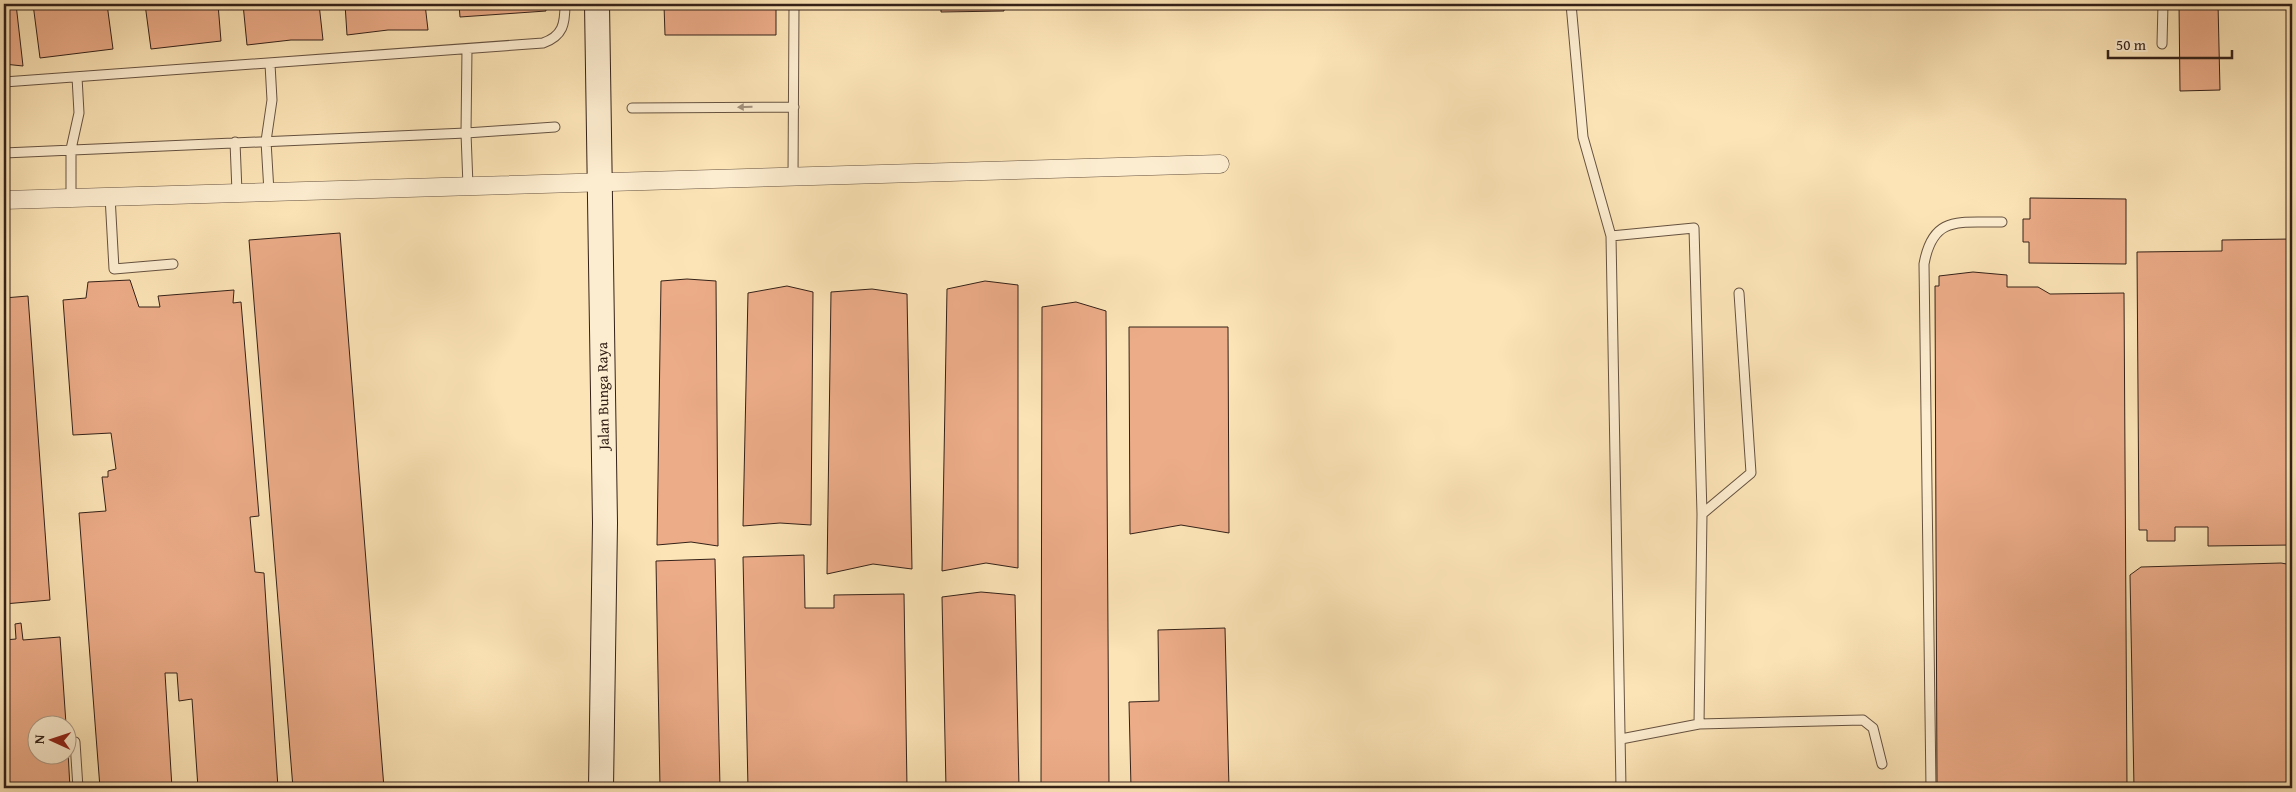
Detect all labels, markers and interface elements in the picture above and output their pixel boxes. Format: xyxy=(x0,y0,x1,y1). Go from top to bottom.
scale bar xyxy=(2108,28,2232,60)
text: 50 m xyxy=(2116,34,2147,55)
one-way arrow xyxy=(737,103,753,111)
street label: Jalan Bunga Raya xyxy=(591,342,614,452)
north arrow xyxy=(28,714,78,764)
text: N xyxy=(29,733,49,745)

